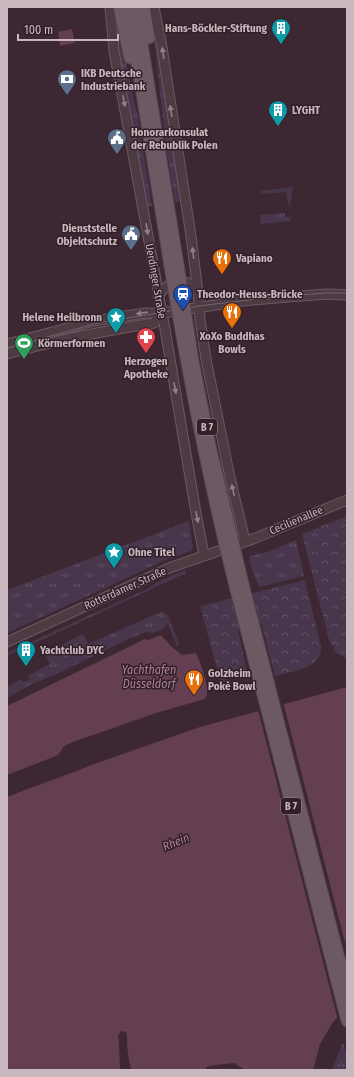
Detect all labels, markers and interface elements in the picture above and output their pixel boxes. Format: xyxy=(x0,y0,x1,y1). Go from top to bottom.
scale bar xyxy=(18,16,118,42)
building icon: Hans-Böckler-Stiftung xyxy=(270,17,292,45)
place label: Hans-Böckler-Stiftung xyxy=(165,22,268,35)
text: 100 m xyxy=(24,23,53,37)
one-way arrow xyxy=(160,47,166,59)
place label: IKB Deutsche Industriebank xyxy=(81,67,146,93)
bank icon: IKB Deutsche Industriebank xyxy=(56,68,78,96)
one-way arrow xyxy=(121,95,127,107)
building icon: LYGHT xyxy=(267,99,289,127)
place label: LYGHT xyxy=(292,104,321,117)
one-way arrow xyxy=(168,105,174,117)
place label: Honorarkonsulat der Rebublik Polen xyxy=(131,126,218,152)
public building icon: Honorarkonsulat der Rebublik Polen xyxy=(106,127,128,155)
place label: Dienststelle Objektschutz xyxy=(57,222,117,248)
public building icon: Dienststelle Objektschutz xyxy=(120,223,142,251)
one-way arrow xyxy=(144,223,150,235)
street label: Uerdinger Straße xyxy=(143,243,169,320)
one-way arrow xyxy=(190,247,196,259)
restaurant icon: Vapiano xyxy=(211,247,233,275)
place label: Vapiano xyxy=(235,252,273,265)
station icon: Theodor-Heuss-Brücke xyxy=(172,283,194,311)
place label: Theodor-Heuss-Brücke xyxy=(197,288,303,301)
restaurant icon: XoXo Buddhas Bowls xyxy=(221,301,243,329)
place icon: Helene Heilbronn xyxy=(105,306,127,334)
one-way arrow xyxy=(136,310,148,316)
place label: Helene Heilbronn xyxy=(23,311,102,324)
pharmacy icon: Herzogen Apotheke xyxy=(135,326,157,354)
place label: XoXo Buddhas Bowls xyxy=(198,330,265,356)
sports icon: Körmerformen xyxy=(13,332,35,360)
place label: Körmerformen xyxy=(38,337,105,350)
place label: Herzogen Apotheke xyxy=(123,355,168,381)
one-way arrow xyxy=(172,382,178,395)
road number: B 7 xyxy=(197,419,217,435)
one-way arrow xyxy=(230,484,236,496)
street label: Cecilienallee xyxy=(267,503,325,538)
one-way arrow xyxy=(194,511,200,523)
place icon: Ohne Titel xyxy=(103,541,125,569)
place label: Ohne Titel xyxy=(128,546,176,559)
street label: Rotterdamer Straße xyxy=(82,565,168,612)
building icon: Yachtclub DYC xyxy=(15,639,37,667)
place label: Yachtclub DYC xyxy=(39,644,104,657)
water label: Yachthafen Düsseldorf xyxy=(122,663,178,691)
place label: Golzheim Pokè Bowl xyxy=(208,667,256,693)
restaurant icon: Golzheim Pokè Bowl xyxy=(183,668,205,696)
road number: B 7 xyxy=(281,798,301,814)
water label: Rhein xyxy=(161,830,191,854)

